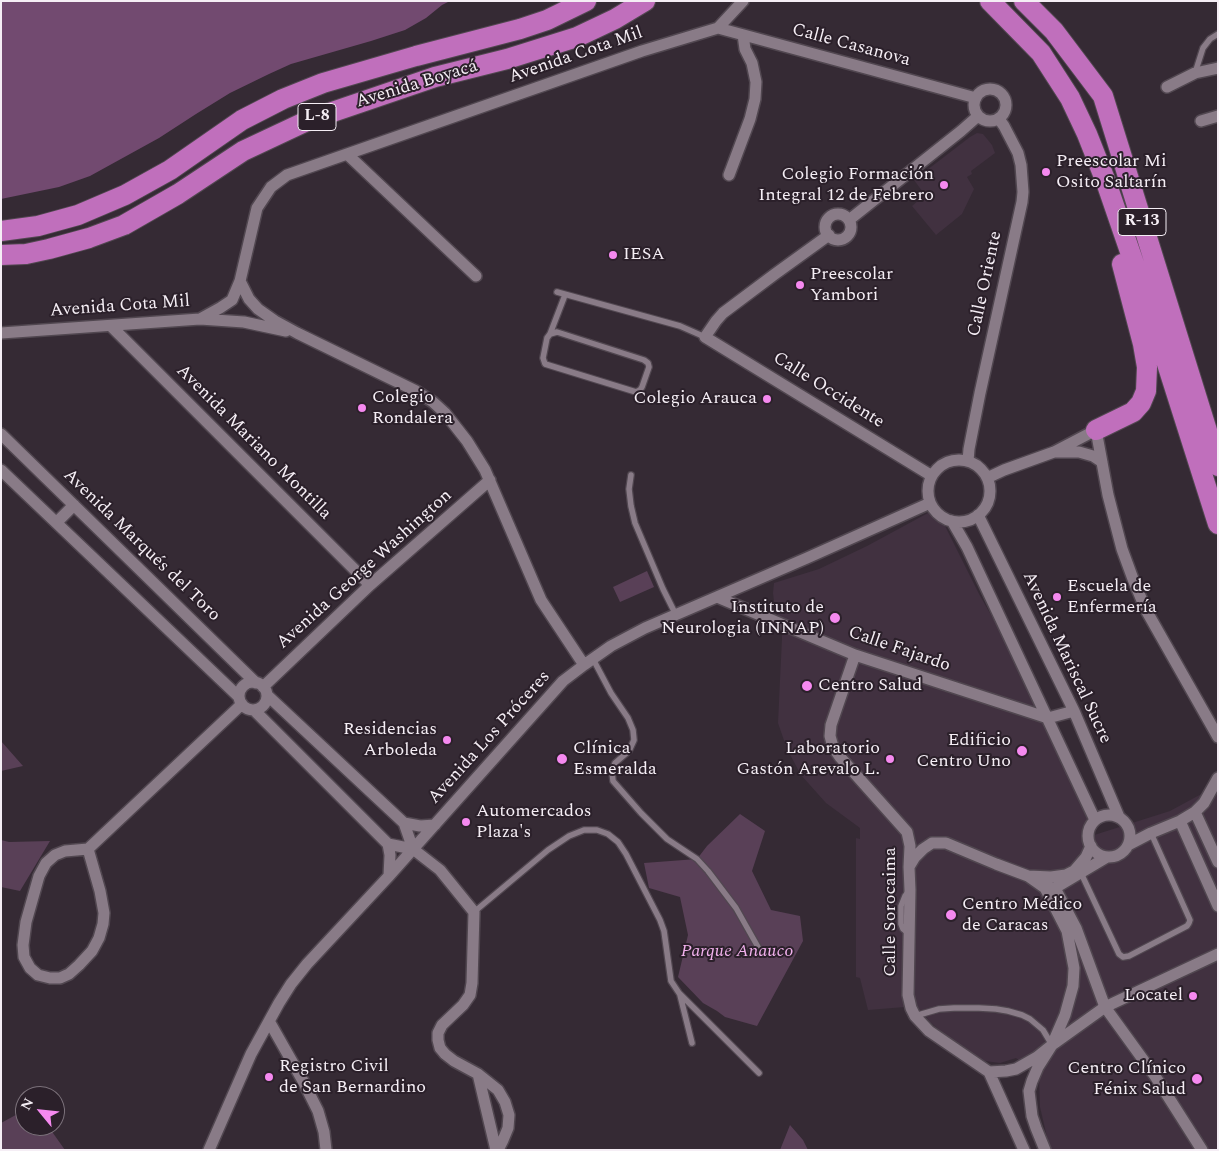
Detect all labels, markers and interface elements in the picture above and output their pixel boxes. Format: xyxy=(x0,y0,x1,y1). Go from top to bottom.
street label: Calle Casanova xyxy=(789,20,913,72)
street label: Avenida Cota Mil xyxy=(506,23,646,89)
street label: Avenida Boyacá xyxy=(354,56,480,114)
road number: L-8 xyxy=(298,104,336,130)
place label: Preescolar Mi Osito Saltarín xyxy=(1056,151,1167,193)
place label: Colegio Formación Integral 12 de Febrero xyxy=(758,164,934,206)
marker: Preescolar Mi Osito Saltarín xyxy=(1040,166,1052,178)
marker: Colegio Formación Integral 12 de Febrero xyxy=(938,179,950,191)
road number: R-13 xyxy=(1118,208,1166,236)
street label: Calle Oriente xyxy=(964,229,1008,339)
place label: IESA xyxy=(623,244,665,266)
marker: IESA xyxy=(607,249,619,261)
place label: Preescolar Yambori xyxy=(810,264,893,306)
marker: Preescolar Yambori xyxy=(794,279,806,291)
street label: Avenida Cota Mil xyxy=(49,291,191,323)
street label: Calle Occidente xyxy=(768,348,888,434)
street label: Avenida Mariano Montilla xyxy=(171,361,335,525)
place label: Colegio Rondalera xyxy=(372,387,453,429)
place label: Colegio Arauca xyxy=(633,388,757,410)
marker: Colegio Arauca xyxy=(761,393,773,405)
marker: Colegio Rondalera xyxy=(356,402,368,414)
street label: Avenida Marqués del Toro xyxy=(58,465,224,627)
street label: Avenida George Washington xyxy=(273,486,457,654)
street label: Avenida Mariscal Sucre xyxy=(1017,569,1115,747)
place label: Escuela de Enfermería xyxy=(1067,576,1157,618)
marker: Escuela de Enfermería xyxy=(1051,591,1063,603)
place label: Instituto de Neurologia (INNAP) xyxy=(661,597,824,640)
marker: Instituto de Neurologia (INNAP) xyxy=(828,611,842,625)
street label: Calle Fajardo xyxy=(845,622,953,678)
street label: Avenida Los Próceres xyxy=(424,667,556,809)
place label: Centro Salud xyxy=(818,675,922,697)
marker: Centro Salud xyxy=(800,679,814,693)
place label: Residencias Arboleda xyxy=(343,719,437,762)
place label: Edificio Centro Uno xyxy=(916,730,1011,772)
marker: Residencias Arboleda xyxy=(441,734,453,746)
place label: Clínica Esmeralda xyxy=(573,738,657,781)
place label: Laboratorio Gastón Arevalo L. xyxy=(737,738,880,781)
marker: Edificio Centro Uno xyxy=(1015,744,1029,758)
marker: Clínica Esmeralda xyxy=(555,752,569,766)
marker: Laboratorio Gastón Arevalo L. xyxy=(884,753,896,765)
place label: Automercados Plaza's xyxy=(476,801,592,844)
marker: Automercados Plaza's xyxy=(460,816,472,828)
street label: Calle Sorocaima xyxy=(880,847,902,977)
place label: Centro Médico de Caracas xyxy=(962,894,1082,936)
marker: Centro Médico de Caracas xyxy=(944,908,958,922)
park label: Parque Anauco xyxy=(681,941,793,963)
place label: Locatel xyxy=(1124,985,1183,1007)
marker: Locatel xyxy=(1187,990,1199,1002)
place label: Registro Civil de San Bernardino xyxy=(279,1056,426,1098)
place label: Centro Clínico Fénix Salud xyxy=(1067,1058,1186,1100)
marker: Registro Civil de San Bernardino xyxy=(263,1071,275,1083)
marker: Centro Clínico Fénix Salud xyxy=(1190,1072,1204,1086)
north arrow xyxy=(15,1086,65,1136)
text: N xyxy=(15,1094,39,1114)

